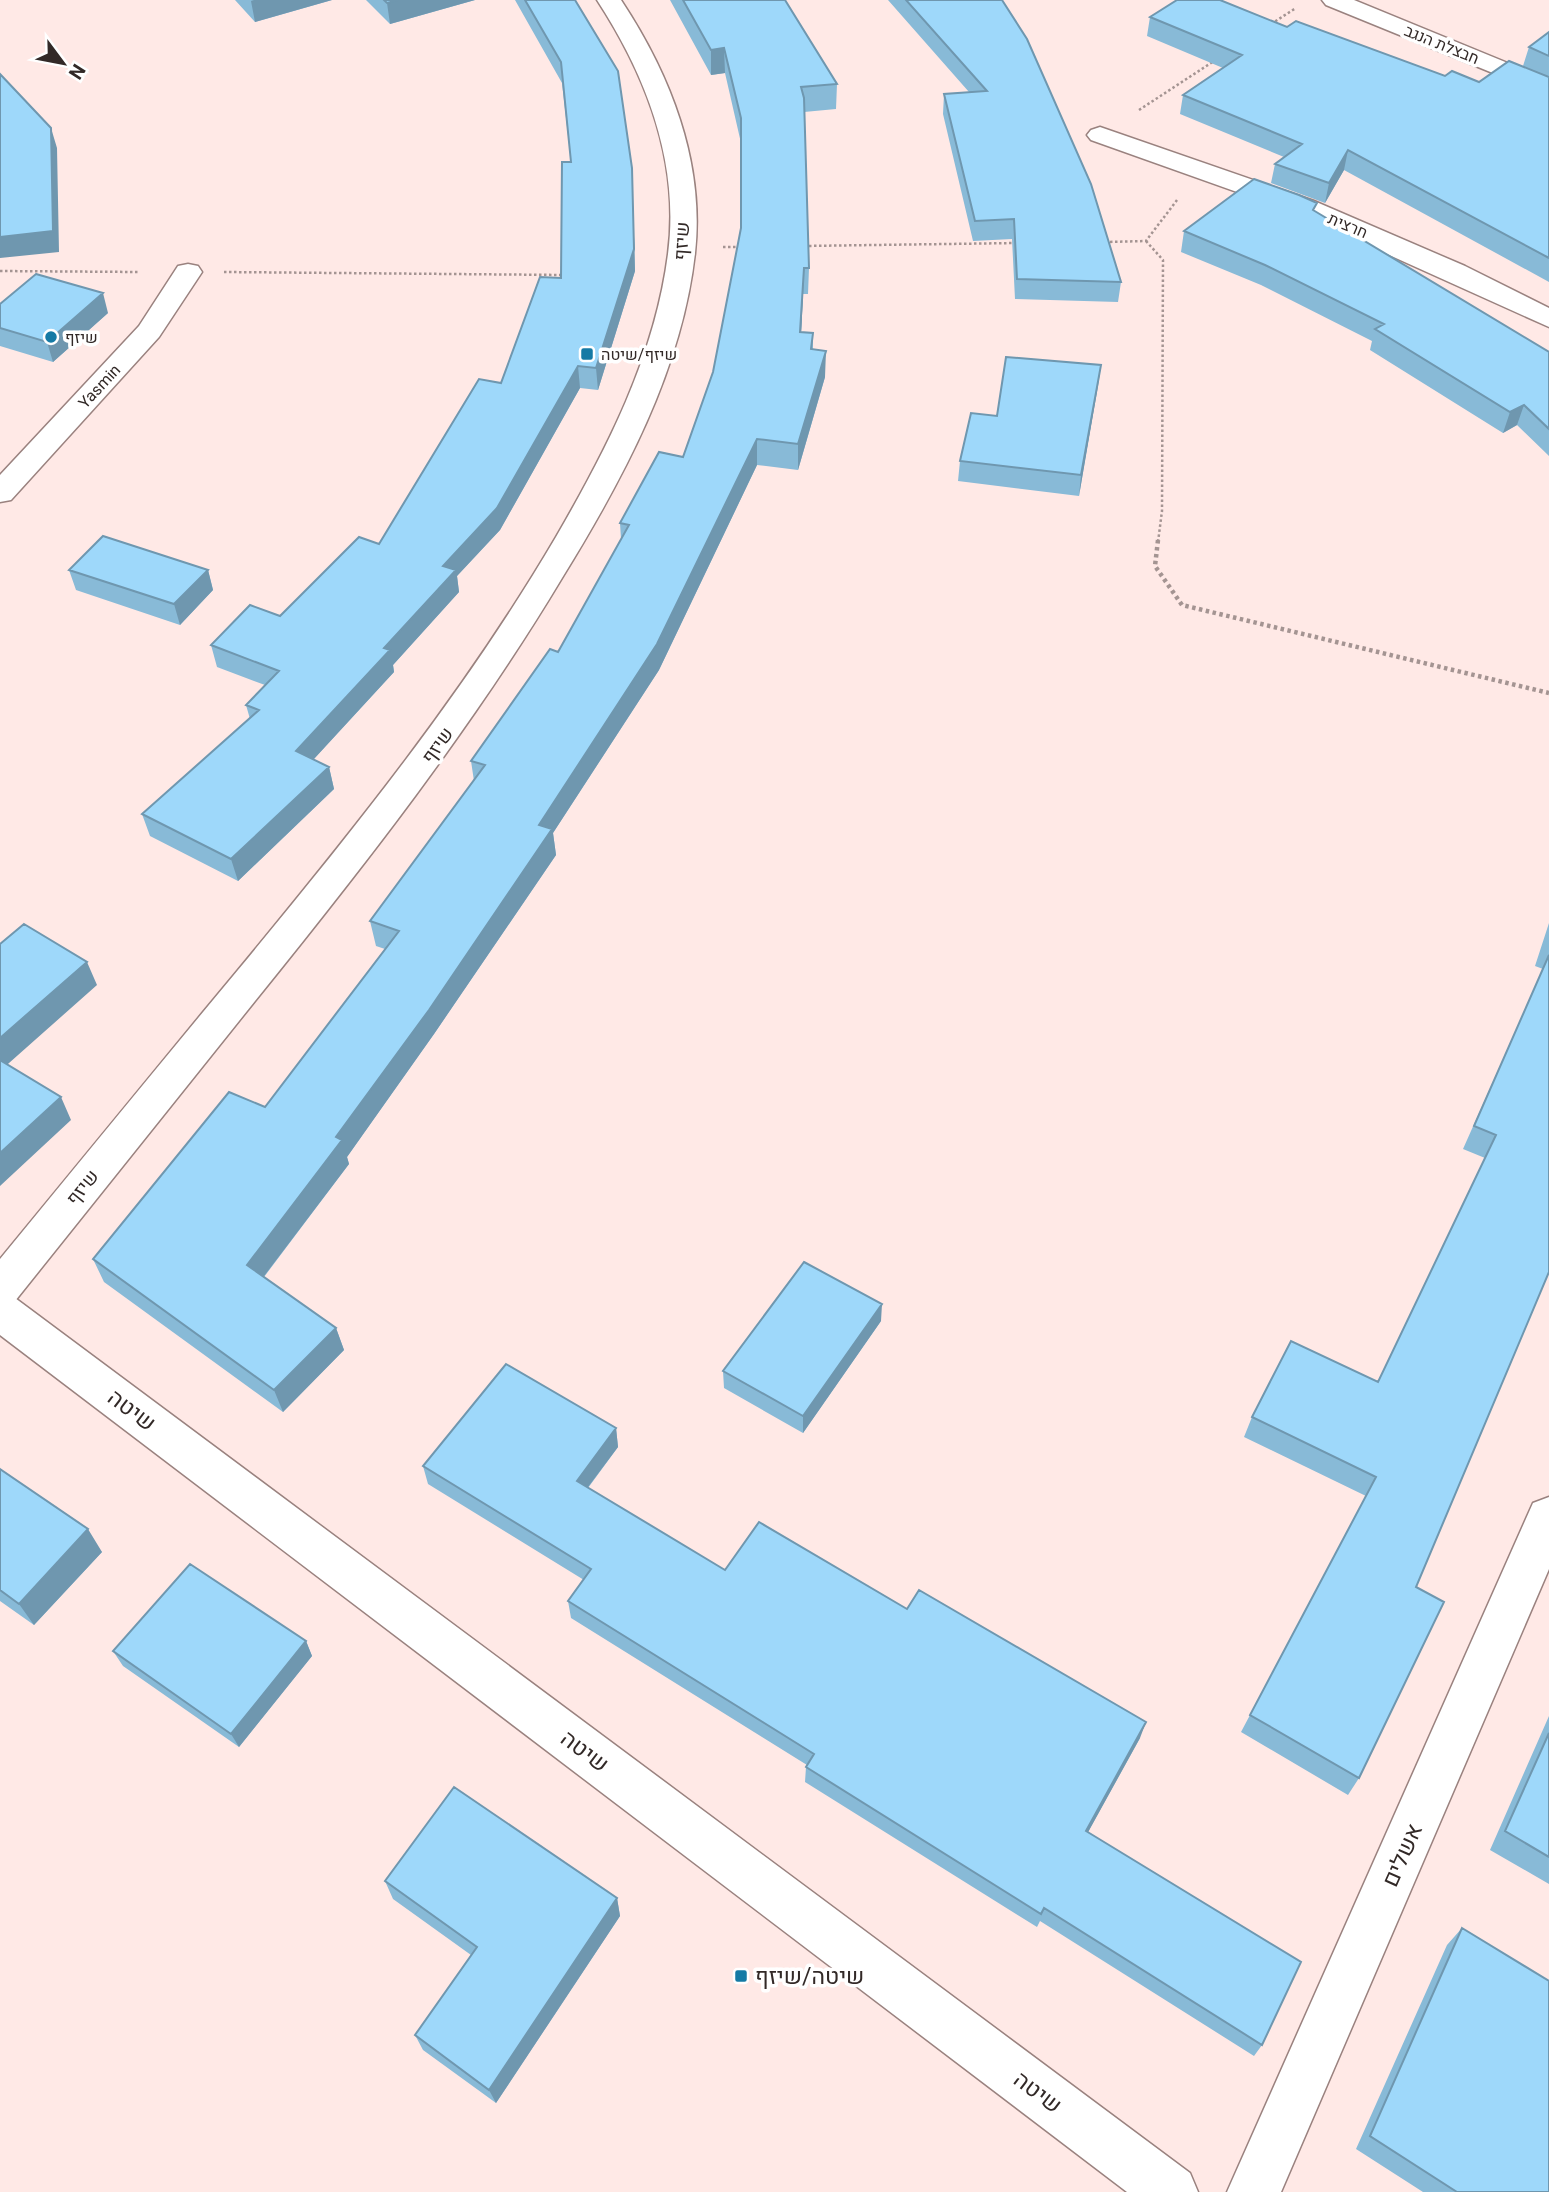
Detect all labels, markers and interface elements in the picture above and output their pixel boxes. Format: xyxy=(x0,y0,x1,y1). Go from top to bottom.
street label: חבצלת הנגב xyxy=(1402,21,1482,68)
north arrow xyxy=(28,28,98,98)
text: N xyxy=(64,60,90,84)
street label: חרצית xyxy=(1325,209,1370,242)
street label: שיזף xyxy=(669,221,694,261)
place label: שיזף xyxy=(65,328,98,347)
marker: שיזף xyxy=(43,329,59,345)
place label: שיזף/שיטה xyxy=(601,345,677,364)
marker: שיזף/שיטה xyxy=(579,346,595,362)
street label: Yasmin xyxy=(74,361,124,412)
street label: שיזף xyxy=(417,723,458,768)
street label: שיזף xyxy=(61,1165,104,1210)
street label: שיטה xyxy=(102,1384,161,1437)
street label: שיטה xyxy=(555,1725,614,1778)
street label: אשלים xyxy=(1377,1819,1428,1891)
place label: שיטה/שיזף xyxy=(755,1963,864,1990)
marker: שיטה/שיזף xyxy=(733,1968,749,1984)
street label: שיטה xyxy=(1008,2066,1067,2119)

